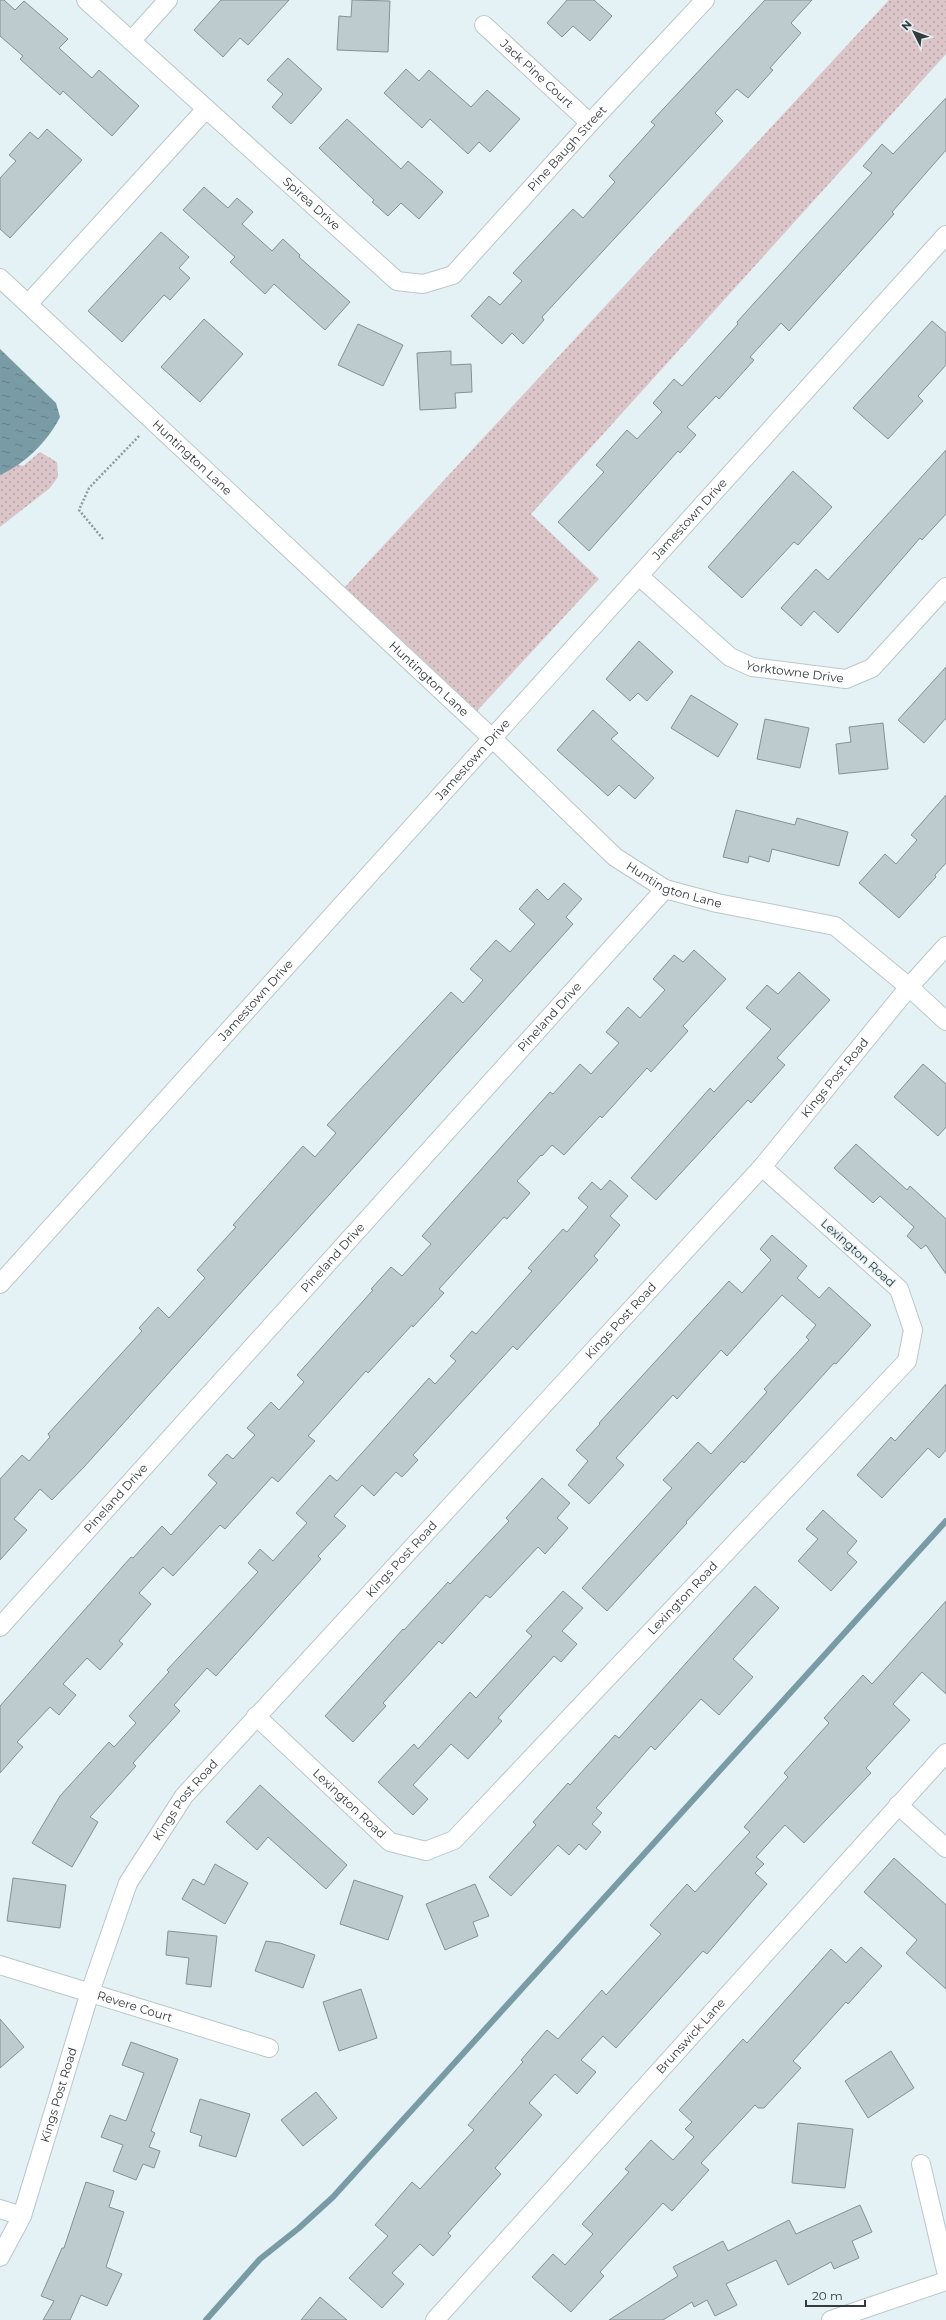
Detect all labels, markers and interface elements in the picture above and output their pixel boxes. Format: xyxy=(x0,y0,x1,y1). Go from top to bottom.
north arrow xyxy=(894,12,934,52)
text: N xyxy=(898,17,915,33)
street label: Jack Pine Court xyxy=(497,35,577,111)
street label: Pine Baugh Street xyxy=(524,102,610,194)
street label: Spirea Drive xyxy=(280,174,344,233)
street label: Huntington Lane xyxy=(150,416,235,498)
street label: Jamestown Drive xyxy=(648,475,730,563)
street label: Huntington Lane xyxy=(386,638,472,719)
street label: Yorktowne Drive xyxy=(743,657,845,686)
street label: Jamestown Drive xyxy=(431,716,513,804)
street label: Huntington Lane xyxy=(624,858,723,911)
street label: Jamestown Drive xyxy=(214,956,296,1044)
street label: Pineland Drive xyxy=(514,979,584,1055)
street label: Kings Post Road xyxy=(798,1035,871,1120)
street label: Lexington Road xyxy=(818,1215,899,1290)
street label: Pineland Drive xyxy=(297,1220,368,1295)
street label: Kings Post Road xyxy=(582,1279,659,1362)
street label: Pineland Drive xyxy=(80,1460,151,1536)
street label: Kings Post Road xyxy=(362,1518,440,1600)
street label: Lexington Road xyxy=(644,1558,720,1637)
street label: Kings Post Road xyxy=(149,1756,221,1843)
street label: Lexington Road xyxy=(310,1765,389,1841)
street label: Revere Court xyxy=(95,1987,175,2025)
street label: Brunswick Lane xyxy=(653,1995,728,2077)
street label: Kings Post Road xyxy=(37,2046,80,2144)
scale bar xyxy=(806,2282,865,2308)
text: 20 m xyxy=(812,2288,843,2303)

